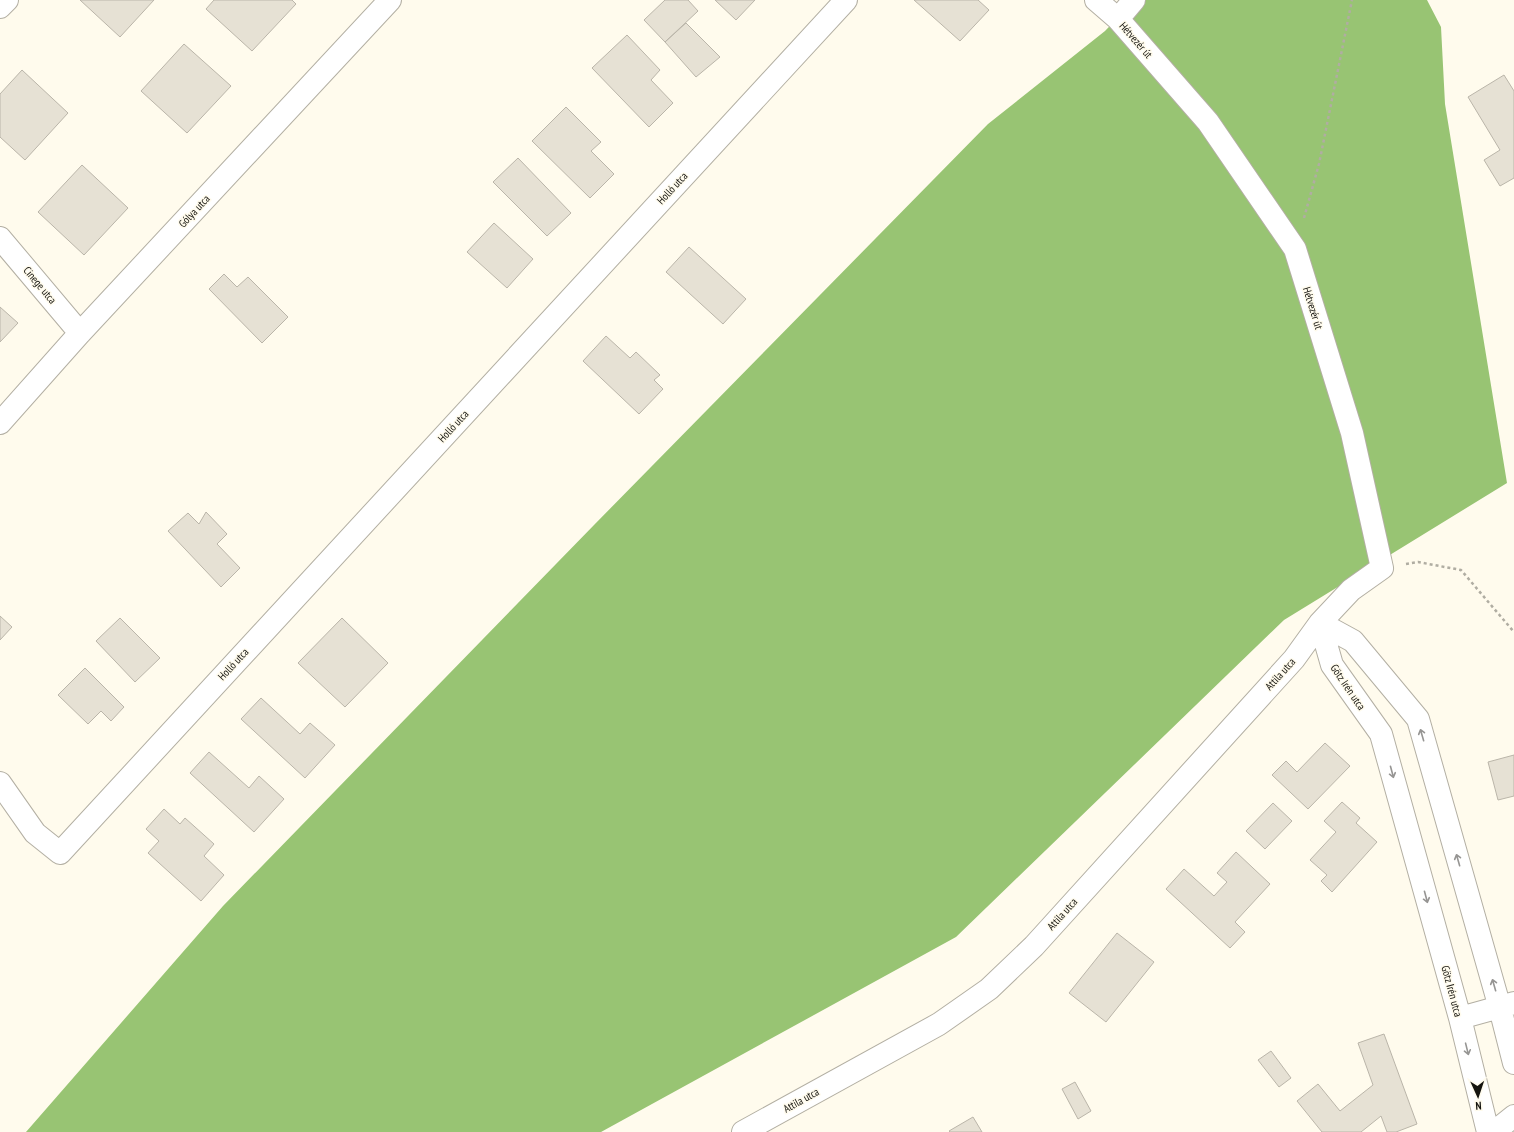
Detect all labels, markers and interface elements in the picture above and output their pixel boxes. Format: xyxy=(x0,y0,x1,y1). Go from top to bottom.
street label: Hétvezér út xyxy=(1116,19,1156,61)
street label: Holló utca xyxy=(654,169,690,207)
street label: Gólya utca xyxy=(175,192,213,230)
street label: Cinege utca xyxy=(20,264,60,306)
street label: Hétvezér út xyxy=(1300,285,1326,331)
street label: Holló utca xyxy=(435,407,471,445)
street label: Holló utca xyxy=(215,645,251,683)
street label: Attila utca xyxy=(1262,655,1298,693)
street label: Götz Irén utca xyxy=(1328,661,1368,713)
one-way arrow xyxy=(1418,728,1425,741)
one-way arrow xyxy=(1388,765,1396,778)
one-way arrow xyxy=(1454,853,1461,866)
one-way arrow xyxy=(1423,890,1430,903)
street label: Attila utca xyxy=(1044,895,1080,933)
street label: Götz Irén utca xyxy=(1438,964,1466,1018)
one-way arrow xyxy=(1490,978,1497,991)
one-way arrow xyxy=(1464,1043,1472,1056)
north arrow xyxy=(1458,1076,1498,1116)
street label: Attila utca xyxy=(781,1084,821,1116)
text: N xyxy=(1475,1099,1482,1113)

